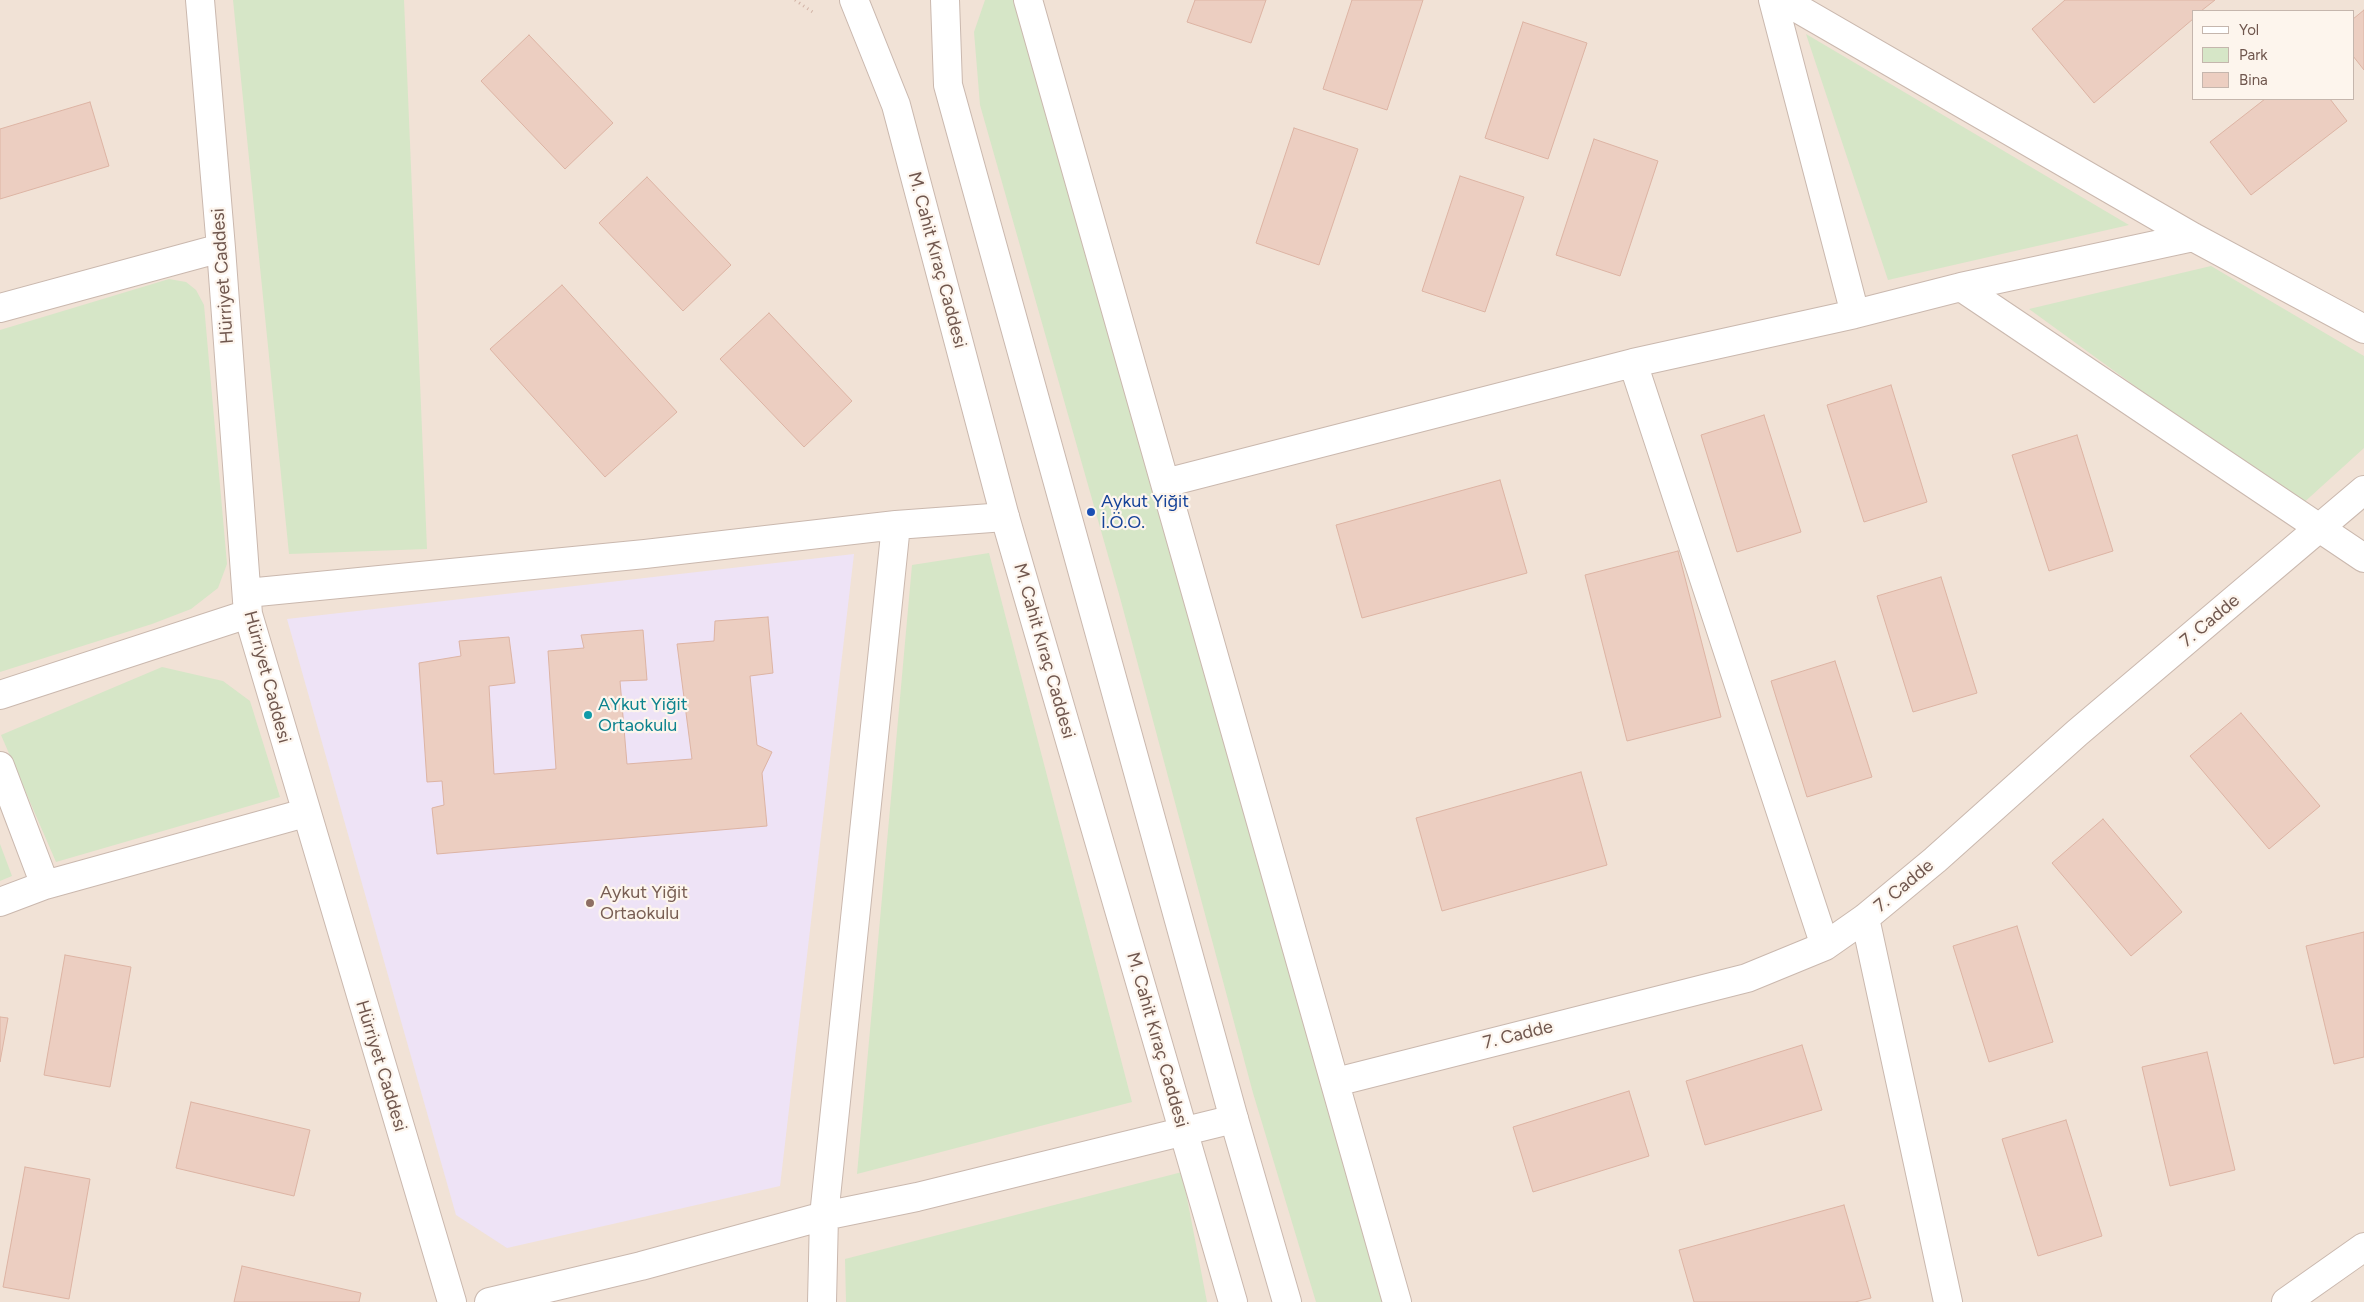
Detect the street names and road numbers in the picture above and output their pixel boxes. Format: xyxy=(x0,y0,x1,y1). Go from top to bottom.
street label: M. Cahit Kıraç Caddesi xyxy=(903,170,971,350)
street label: Hürriyet Caddesi xyxy=(207,207,239,345)
street label: M. Cahit Kıraç Caddesi xyxy=(1009,561,1079,741)
street label: 7. Cadde xyxy=(2176,590,2244,652)
street label: Hürriyet Caddesi xyxy=(239,609,295,745)
street label: 7. Cadde xyxy=(1870,855,1938,917)
street label: M. Cahit Kıraç Caddesi xyxy=(1122,950,1192,1130)
street label: Hürriyet Caddesi xyxy=(351,998,411,1134)
street label: 7. Cadde xyxy=(1481,1016,1555,1054)

